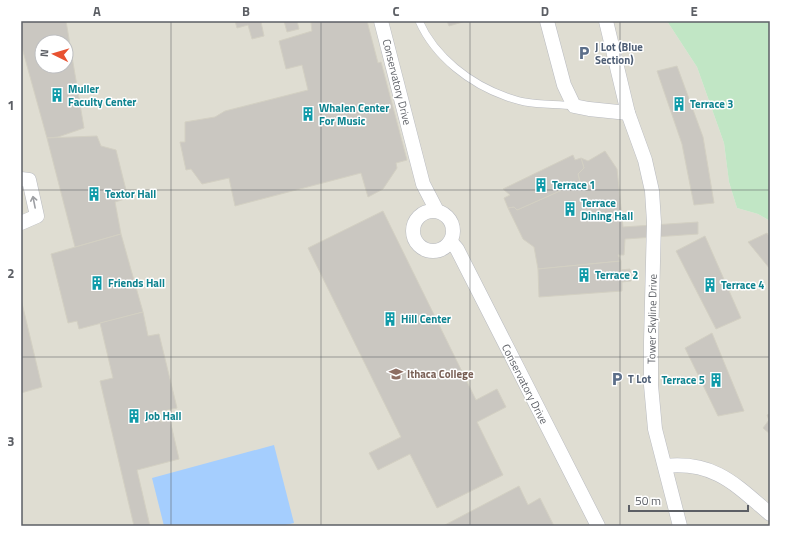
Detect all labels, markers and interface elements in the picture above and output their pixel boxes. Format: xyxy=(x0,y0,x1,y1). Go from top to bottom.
text: A xyxy=(93,1,101,21)
text: B xyxy=(242,1,250,21)
text: C xyxy=(392,1,400,21)
text: D xyxy=(541,1,549,21)
text: E xyxy=(690,1,698,21)
north arrow xyxy=(34,34,74,74)
street label: Conservatory Drive xyxy=(379,37,416,127)
place label: J Lot (Blue Section) xyxy=(595,39,643,68)
parking icon: J Lot (Blue Section) xyxy=(576,45,592,61)
text: N xyxy=(36,49,52,58)
place label: Muller Faculty Center xyxy=(68,81,136,110)
building icon: Muller Faculty Center xyxy=(49,87,65,103)
text: 1 xyxy=(7,95,15,115)
building icon: Terrace 3 xyxy=(671,96,687,112)
place label: Terrace 3 xyxy=(690,96,734,112)
place label: Whalen Center For Music xyxy=(319,100,389,129)
building icon: Whalen Center For Music xyxy=(300,106,316,122)
building icon: Terrace 1 xyxy=(533,177,549,193)
place label: Terrace 1 xyxy=(552,177,596,193)
building icon: Textor Hall xyxy=(86,186,102,202)
place label: Textor Hall xyxy=(105,186,156,202)
place label: Terrace Dining Hall xyxy=(581,195,633,224)
one-way arrow xyxy=(30,196,38,209)
building icon: Terrace Dining Hall xyxy=(562,201,578,217)
text: 2 xyxy=(7,263,15,283)
building icon: Terrace 2 xyxy=(576,267,592,283)
place label: Terrace 2 xyxy=(595,267,639,283)
street label: Tower Skyline Drive xyxy=(643,273,661,364)
building icon: Friends Hall xyxy=(89,275,105,291)
place label: Friends Hall xyxy=(108,275,165,291)
building icon: Terrace 4 xyxy=(702,277,718,293)
place label: Terrace 4 xyxy=(721,277,765,293)
building icon: Hill Center xyxy=(382,311,398,327)
place label: Hill Center xyxy=(401,311,451,327)
street label: Conservatory Drive xyxy=(498,341,552,427)
school or university icon: Ithaca College xyxy=(388,366,404,382)
place label: Ithaca College xyxy=(407,366,474,382)
parking icon: T Lot xyxy=(609,371,625,387)
place label: T Lot xyxy=(628,371,651,387)
place label: Terrace 5 xyxy=(662,372,705,388)
building icon: Terrace 5 xyxy=(708,372,724,388)
building icon: Job Hall xyxy=(126,408,142,424)
place label: Job Hall xyxy=(145,408,182,424)
text: 3 xyxy=(7,431,15,451)
scale bar xyxy=(629,487,748,513)
text: 50 m xyxy=(635,491,661,510)

